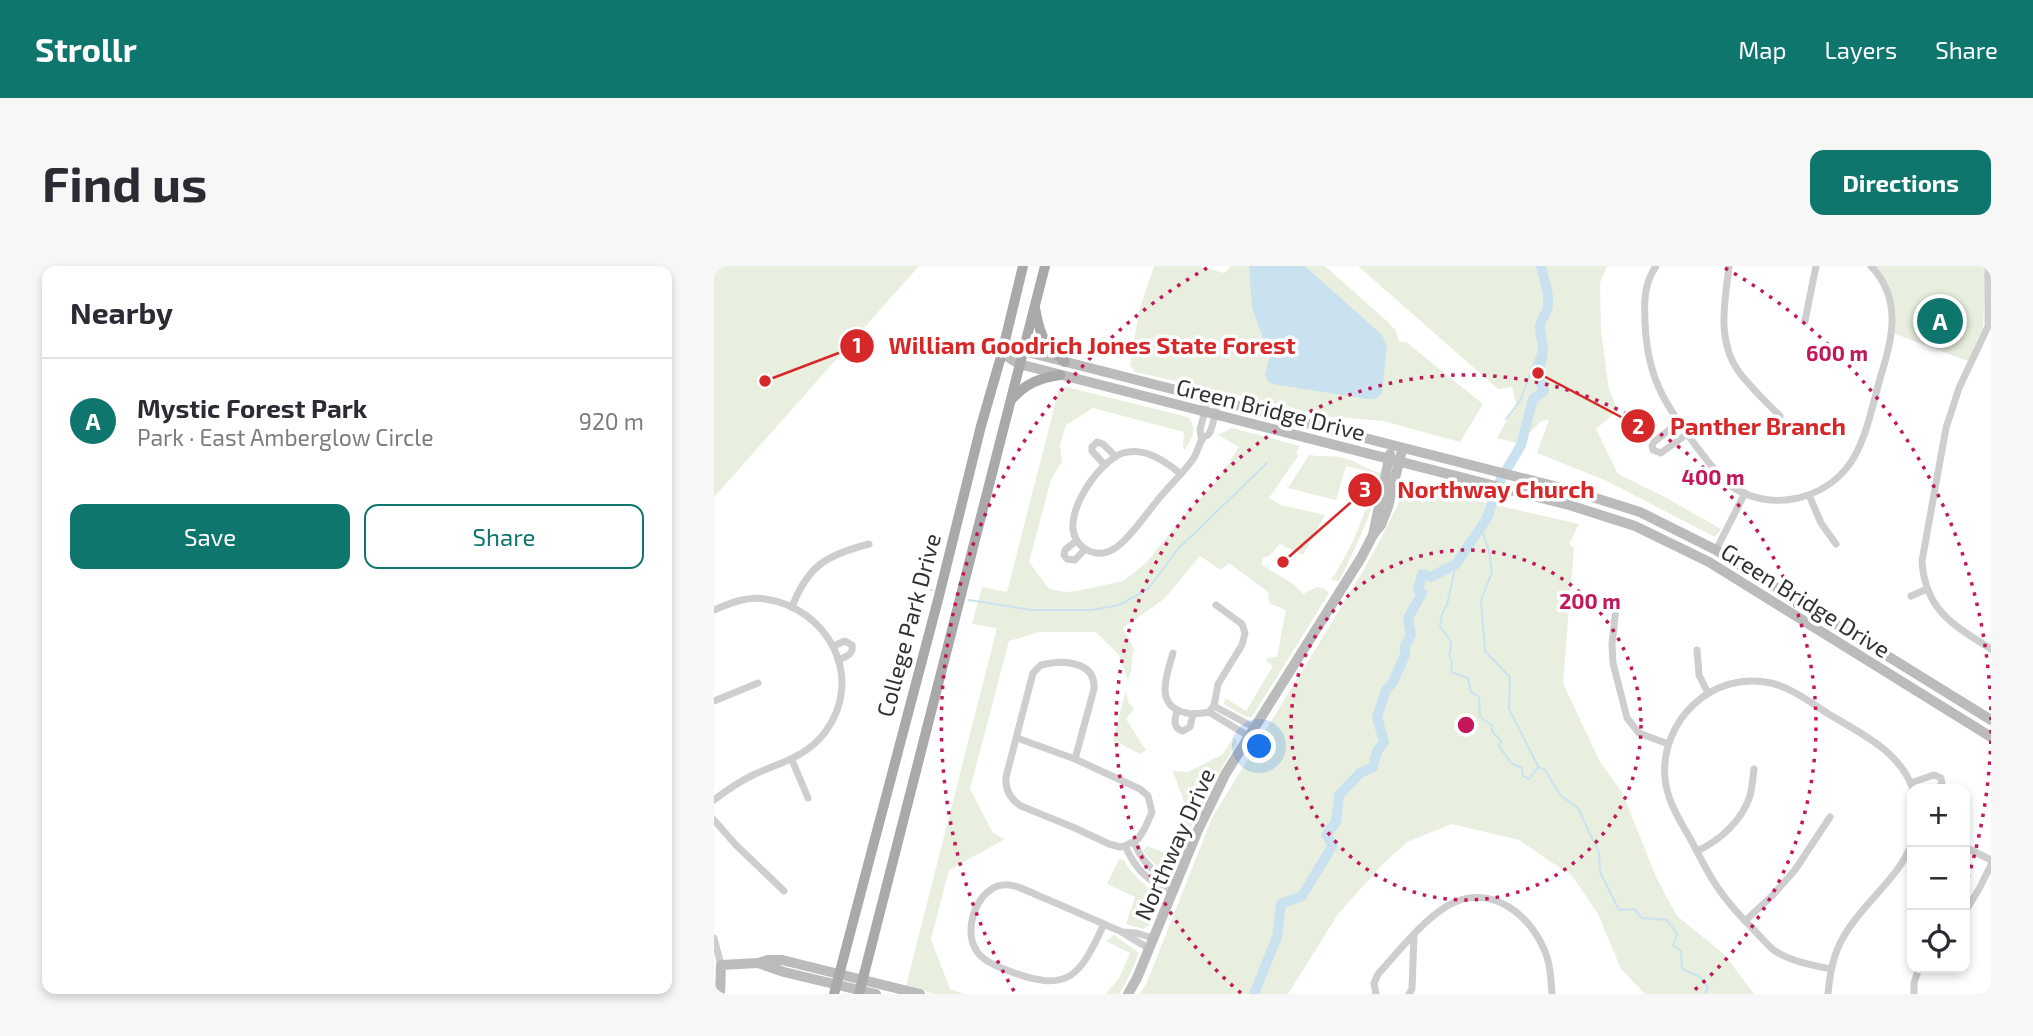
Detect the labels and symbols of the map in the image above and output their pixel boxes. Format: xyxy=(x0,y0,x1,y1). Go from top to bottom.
pin: A xyxy=(1917,295,1963,347)
callout: William Goodrich Jones State Forest xyxy=(840,323,1310,368)
text: William Goodrich Jones State Forest xyxy=(888,330,1296,359)
text: 1 xyxy=(852,332,862,357)
text: 600 m xyxy=(1806,340,1868,365)
street label: Green Bridge Drive xyxy=(1174,372,1368,446)
callout: Panther Branch xyxy=(1620,404,1860,449)
text: Panther Branch xyxy=(1670,411,1846,440)
text: 2 xyxy=(1632,413,1644,438)
text: 400 m xyxy=(1682,464,1744,489)
callout: Northway Church xyxy=(1348,467,1609,512)
text: Northway Church xyxy=(1397,474,1595,503)
text: 3 xyxy=(1359,476,1371,501)
street label: College Park Drive xyxy=(870,530,946,720)
street label: Green Bridge Drive xyxy=(1716,537,1896,663)
text: 200 m xyxy=(1559,588,1621,613)
centre of rings xyxy=(1454,713,1478,737)
your location xyxy=(1242,729,1276,763)
street label: Northway Drive xyxy=(1128,764,1220,924)

